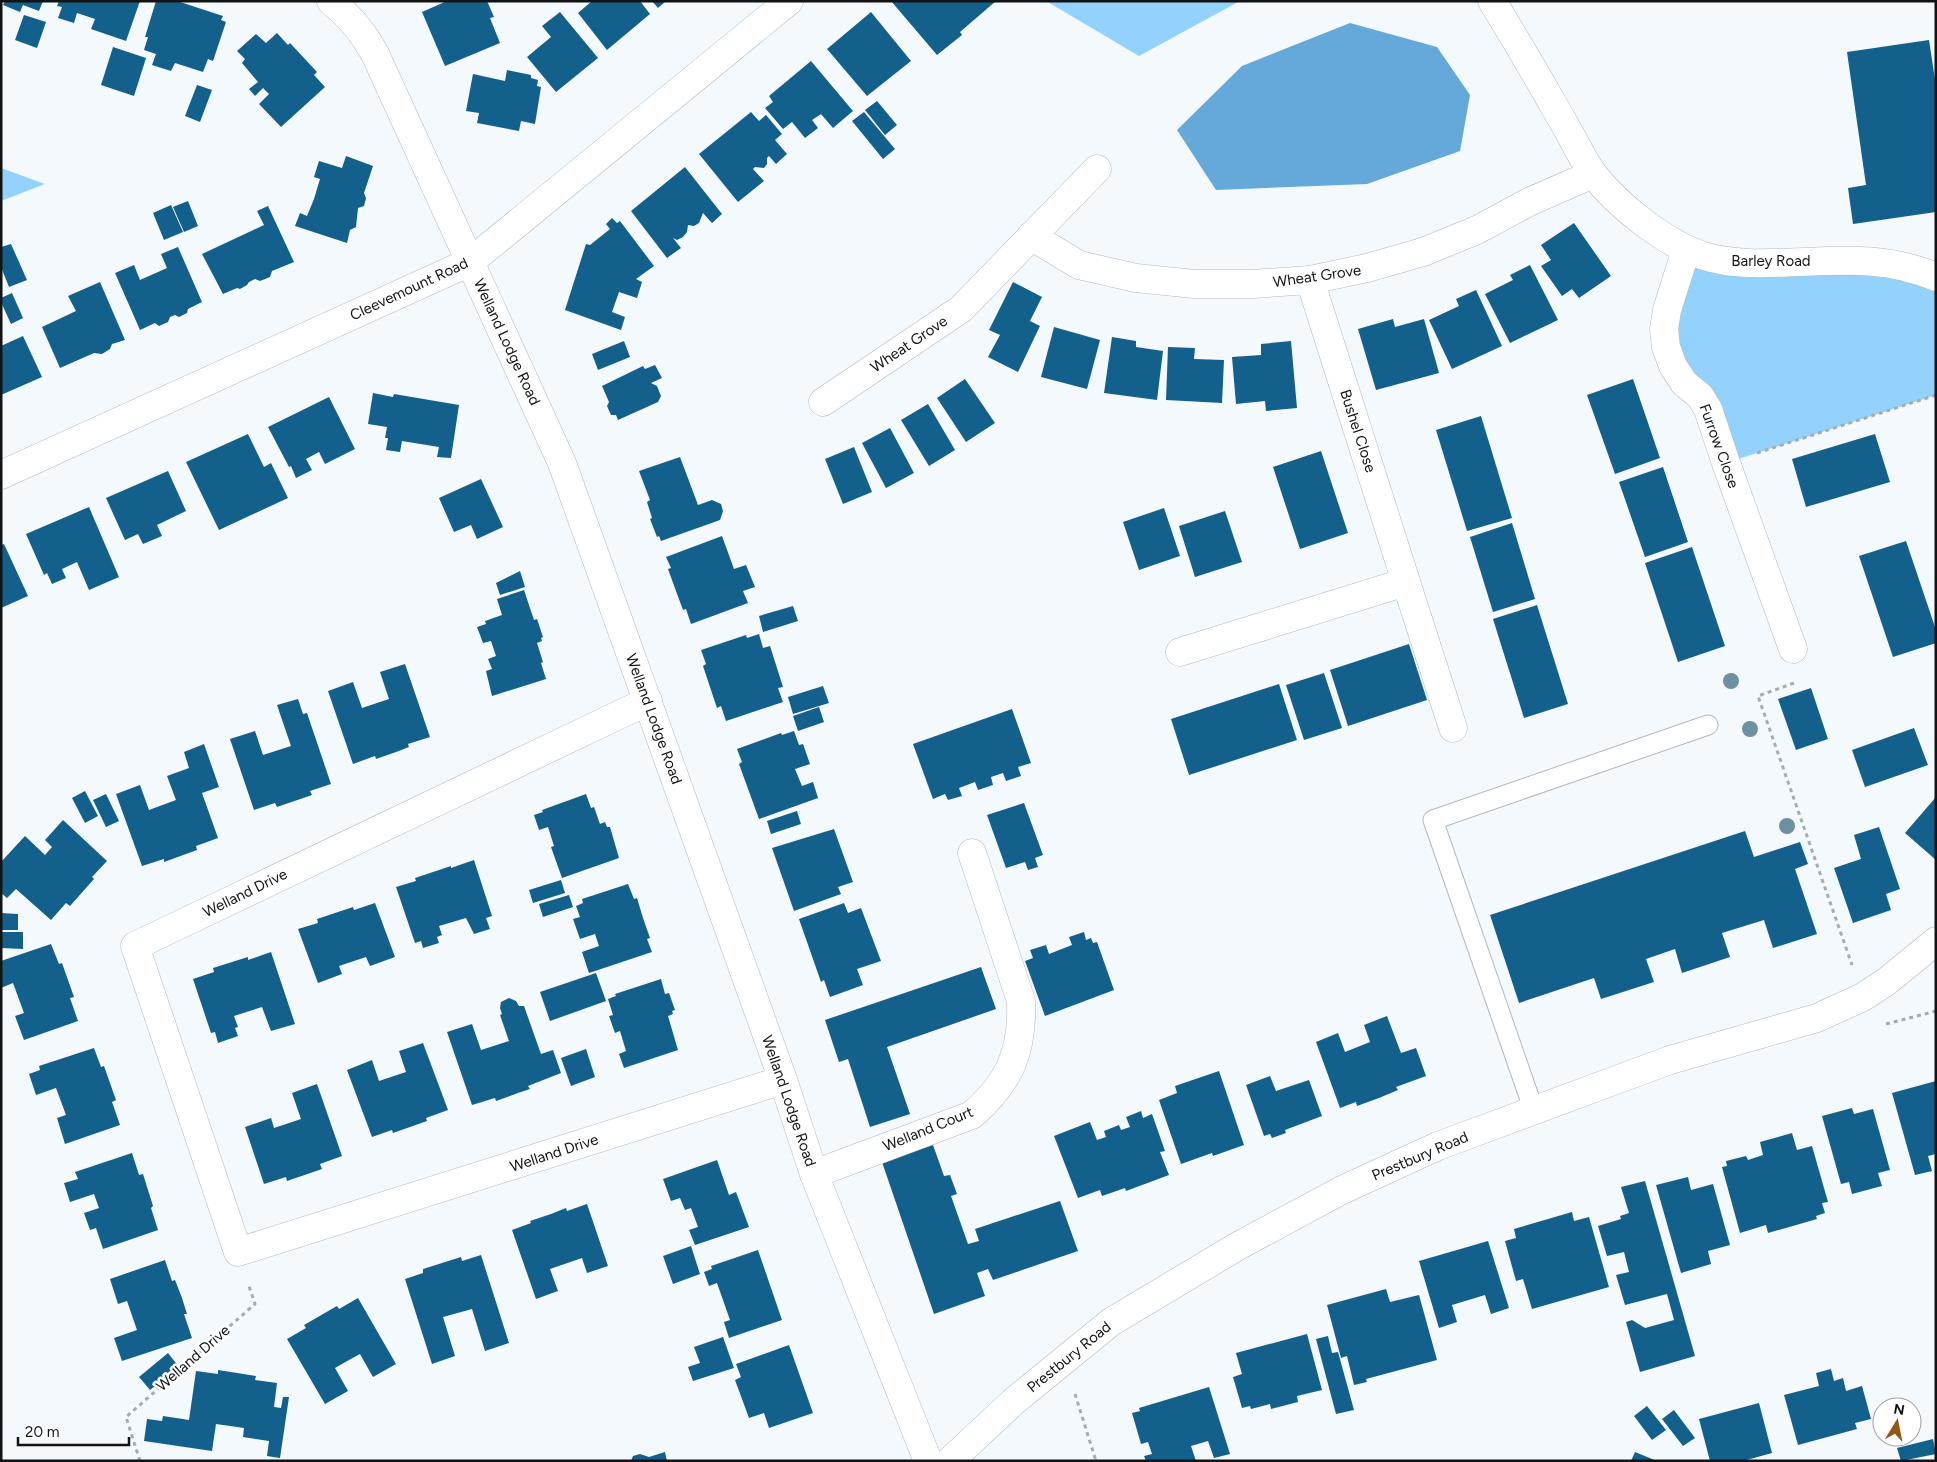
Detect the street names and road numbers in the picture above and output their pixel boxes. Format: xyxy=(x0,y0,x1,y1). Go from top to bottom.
street label: Barley Road xyxy=(1731,252,1811,270)
street label: Cleevemount Road xyxy=(347,254,471,324)
street label: Wheat Grove xyxy=(1272,261,1362,291)
street label: Welland Lodge Road xyxy=(470,276,544,408)
street label: Wheat Grove xyxy=(867,312,951,376)
street label: Bushel Close xyxy=(1336,387,1380,475)
street label: Furrow Close xyxy=(1695,401,1743,491)
street label: Welland Lodge Road xyxy=(622,651,686,787)
street label: Welland Drive xyxy=(200,865,290,921)
street label: Welland Lodge Road xyxy=(758,1033,820,1169)
street label: Welland Court xyxy=(880,1103,976,1155)
street label: Prestbury Road xyxy=(1369,1128,1471,1184)
street label: Welland Drive xyxy=(508,1130,600,1176)
street label: Prestbury Road xyxy=(1023,1318,1115,1396)
street label: Welland Drive xyxy=(152,1321,234,1395)

